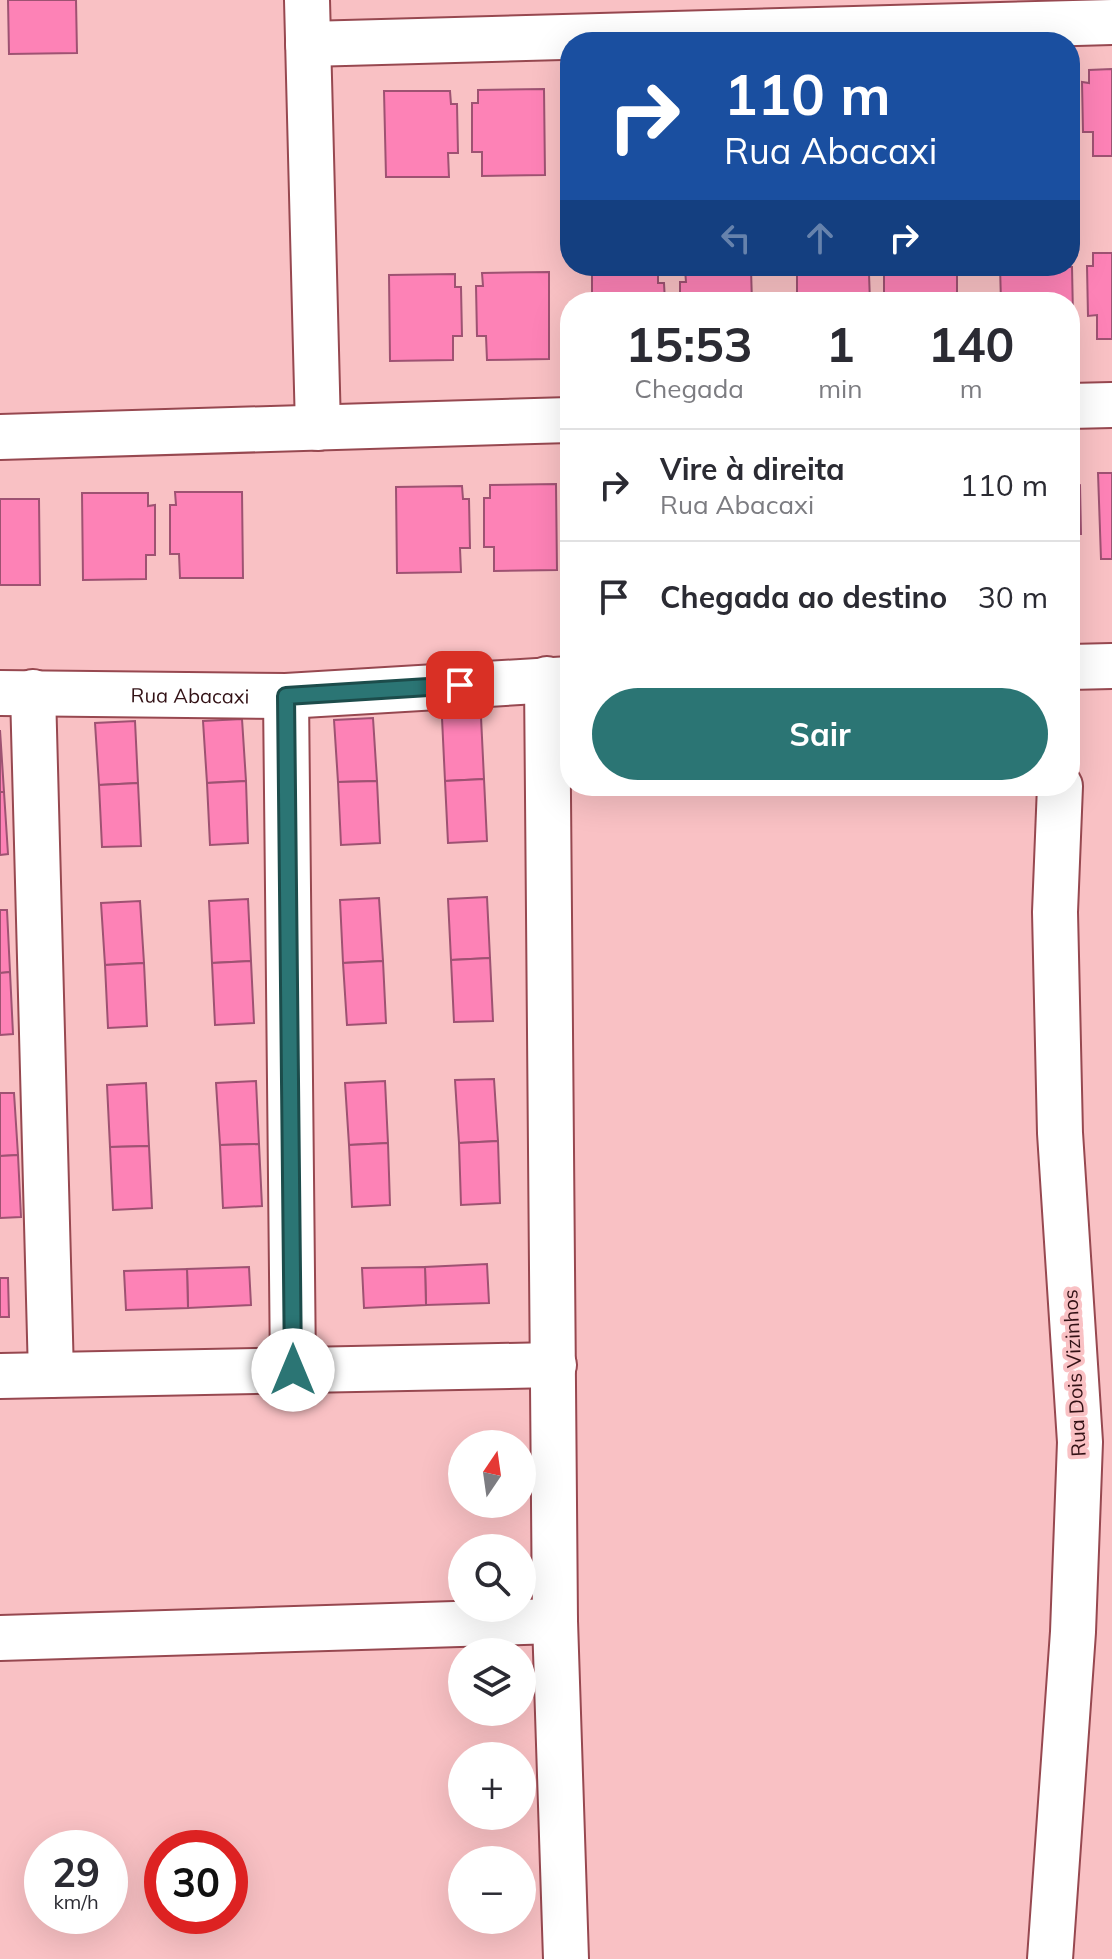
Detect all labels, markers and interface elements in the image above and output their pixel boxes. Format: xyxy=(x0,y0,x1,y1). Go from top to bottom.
text: 110 m xyxy=(724,59,891,129)
icon: right xyxy=(592,64,696,168)
text: Rua Abacaxi xyxy=(724,128,937,173)
icon: left xyxy=(714,216,758,260)
icon: ahead xyxy=(798,216,842,260)
icon: right xyxy=(882,216,926,260)
text: 15:53 xyxy=(626,314,753,374)
text: 1 xyxy=(826,314,855,374)
text: 140 xyxy=(928,314,1014,374)
text: Chegada xyxy=(634,372,744,405)
text: min xyxy=(818,372,862,405)
text: m xyxy=(960,372,983,405)
text: Vire à direita xyxy=(660,450,845,488)
icon: right xyxy=(592,463,636,507)
text: 110 m xyxy=(960,466,1048,504)
text: Rua Abacaxi xyxy=(660,488,814,521)
icon: arrive xyxy=(592,575,636,619)
text: Chegada ao destino xyxy=(660,578,947,616)
text: 30 m xyxy=(978,578,1048,616)
pin xyxy=(426,651,494,719)
icon: arrive xyxy=(438,663,482,707)
street label: Rua Abacaxi xyxy=(131,682,249,708)
button: Sair xyxy=(592,688,1048,780)
street label: Rua Dois Vizinhos xyxy=(1057,1289,1091,1457)
position arrow xyxy=(251,1328,335,1412)
north arrow xyxy=(448,1430,536,1518)
map controls xyxy=(448,1430,536,1934)
button: search xyxy=(448,1534,536,1622)
button: layers xyxy=(448,1638,536,1726)
button: + xyxy=(448,1742,536,1830)
speed limit sign: 30 xyxy=(144,1830,248,1934)
button: − xyxy=(448,1846,536,1934)
text: 29 xyxy=(52,1847,100,1897)
text: km/h xyxy=(53,1889,99,1914)

